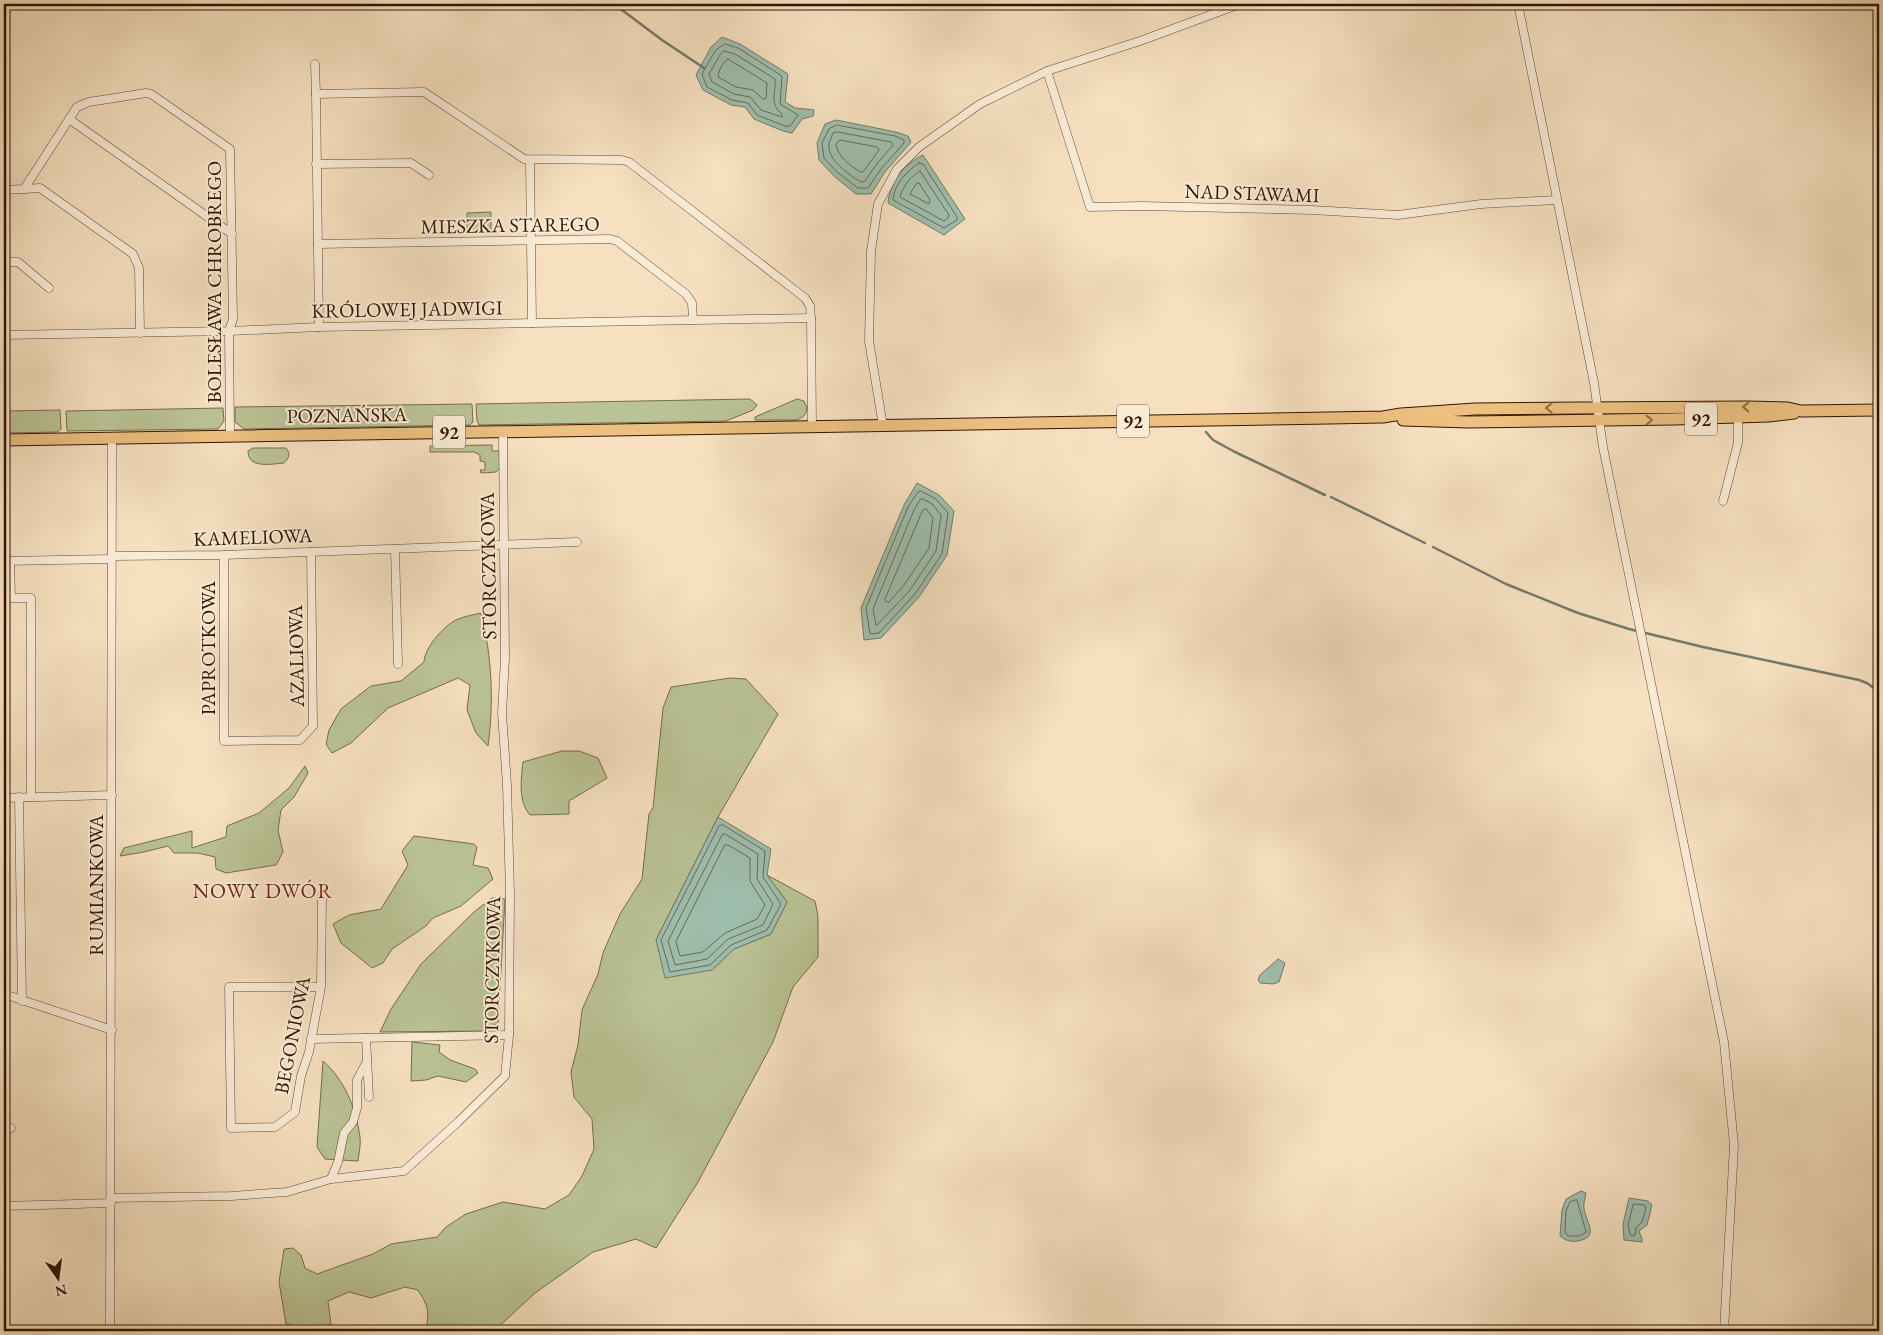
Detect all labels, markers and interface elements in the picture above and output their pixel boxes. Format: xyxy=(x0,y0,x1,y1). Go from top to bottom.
street label: BOLESŁAWA CHROBREGO xyxy=(201,161,227,403)
street label: NAD STAWAMI xyxy=(1184,178,1320,208)
street label: MIESZKA STAREGO xyxy=(420,210,600,240)
street label: KRÓLOWEJ JADWIGI xyxy=(311,294,503,324)
street label: POZNAŃSKA xyxy=(286,401,408,429)
road number: 92 xyxy=(1685,402,1717,436)
one-way arrow xyxy=(1742,402,1750,412)
one-way arrow xyxy=(1544,403,1552,413)
road number: 92 xyxy=(1117,404,1149,438)
one-way arrow xyxy=(1646,415,1653,425)
road number: 92 xyxy=(433,416,465,448)
street label: STORCZYKOWA xyxy=(474,492,502,640)
street label: KAMELIOWA xyxy=(193,522,313,552)
street label: PAPROTKOWA xyxy=(195,581,221,715)
street label: AZALIOWA xyxy=(282,604,310,708)
street label: RUMIANKOWA xyxy=(83,814,109,956)
district label: NOWY DWÓR xyxy=(192,877,334,904)
street label: STORCZYKOWA xyxy=(478,896,506,1044)
street label: BEGONIOWA xyxy=(268,974,316,1096)
north arrow xyxy=(32,1252,82,1302)
text: N xyxy=(53,1281,69,1301)

